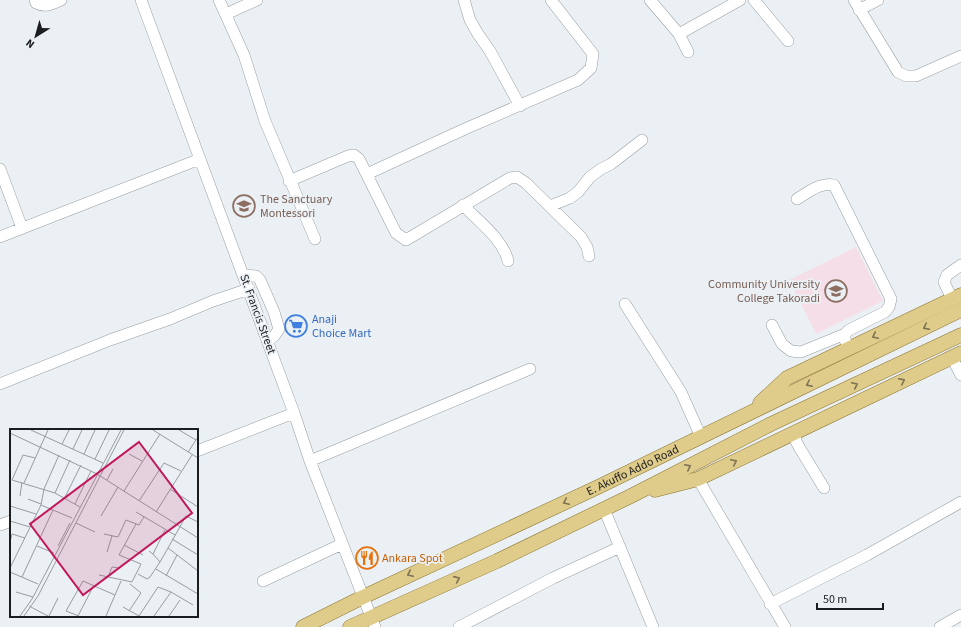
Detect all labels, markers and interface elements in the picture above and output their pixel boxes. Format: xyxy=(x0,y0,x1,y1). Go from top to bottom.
north arrow xyxy=(16,16,56,56)
text: N xyxy=(23,35,38,52)
place label: The Sanctuary Montessori xyxy=(260,191,333,222)
school or university icon: The Sanctuary Montessori xyxy=(231,193,257,219)
street label: St. Francis Street xyxy=(235,272,280,356)
place label: Community University College Takoradi xyxy=(708,276,820,307)
school or university icon: Community University College Takoradi xyxy=(823,278,849,304)
place label: Anaji Choice Mart xyxy=(312,311,371,342)
supermarket icon: Anaji Choice Mart xyxy=(283,313,309,339)
one-way arrow xyxy=(922,322,930,330)
one-way arrow xyxy=(872,331,880,339)
one-way arrow xyxy=(898,378,905,386)
one-way arrow xyxy=(806,379,813,386)
one-way arrow xyxy=(850,382,858,390)
inset map xyxy=(10,429,198,617)
street label: E. Akuffo Addo Road xyxy=(584,441,682,500)
one-way arrow xyxy=(730,459,738,467)
one-way arrow xyxy=(683,464,691,472)
one-way arrow xyxy=(563,497,571,505)
restaurant icon: Ankara Spot xyxy=(354,545,380,571)
place label: Ankara Spot xyxy=(382,550,443,567)
one-way arrow xyxy=(407,570,414,578)
one-way arrow xyxy=(453,576,461,584)
scale bar xyxy=(817,585,883,611)
text: 50 m xyxy=(823,591,847,608)

